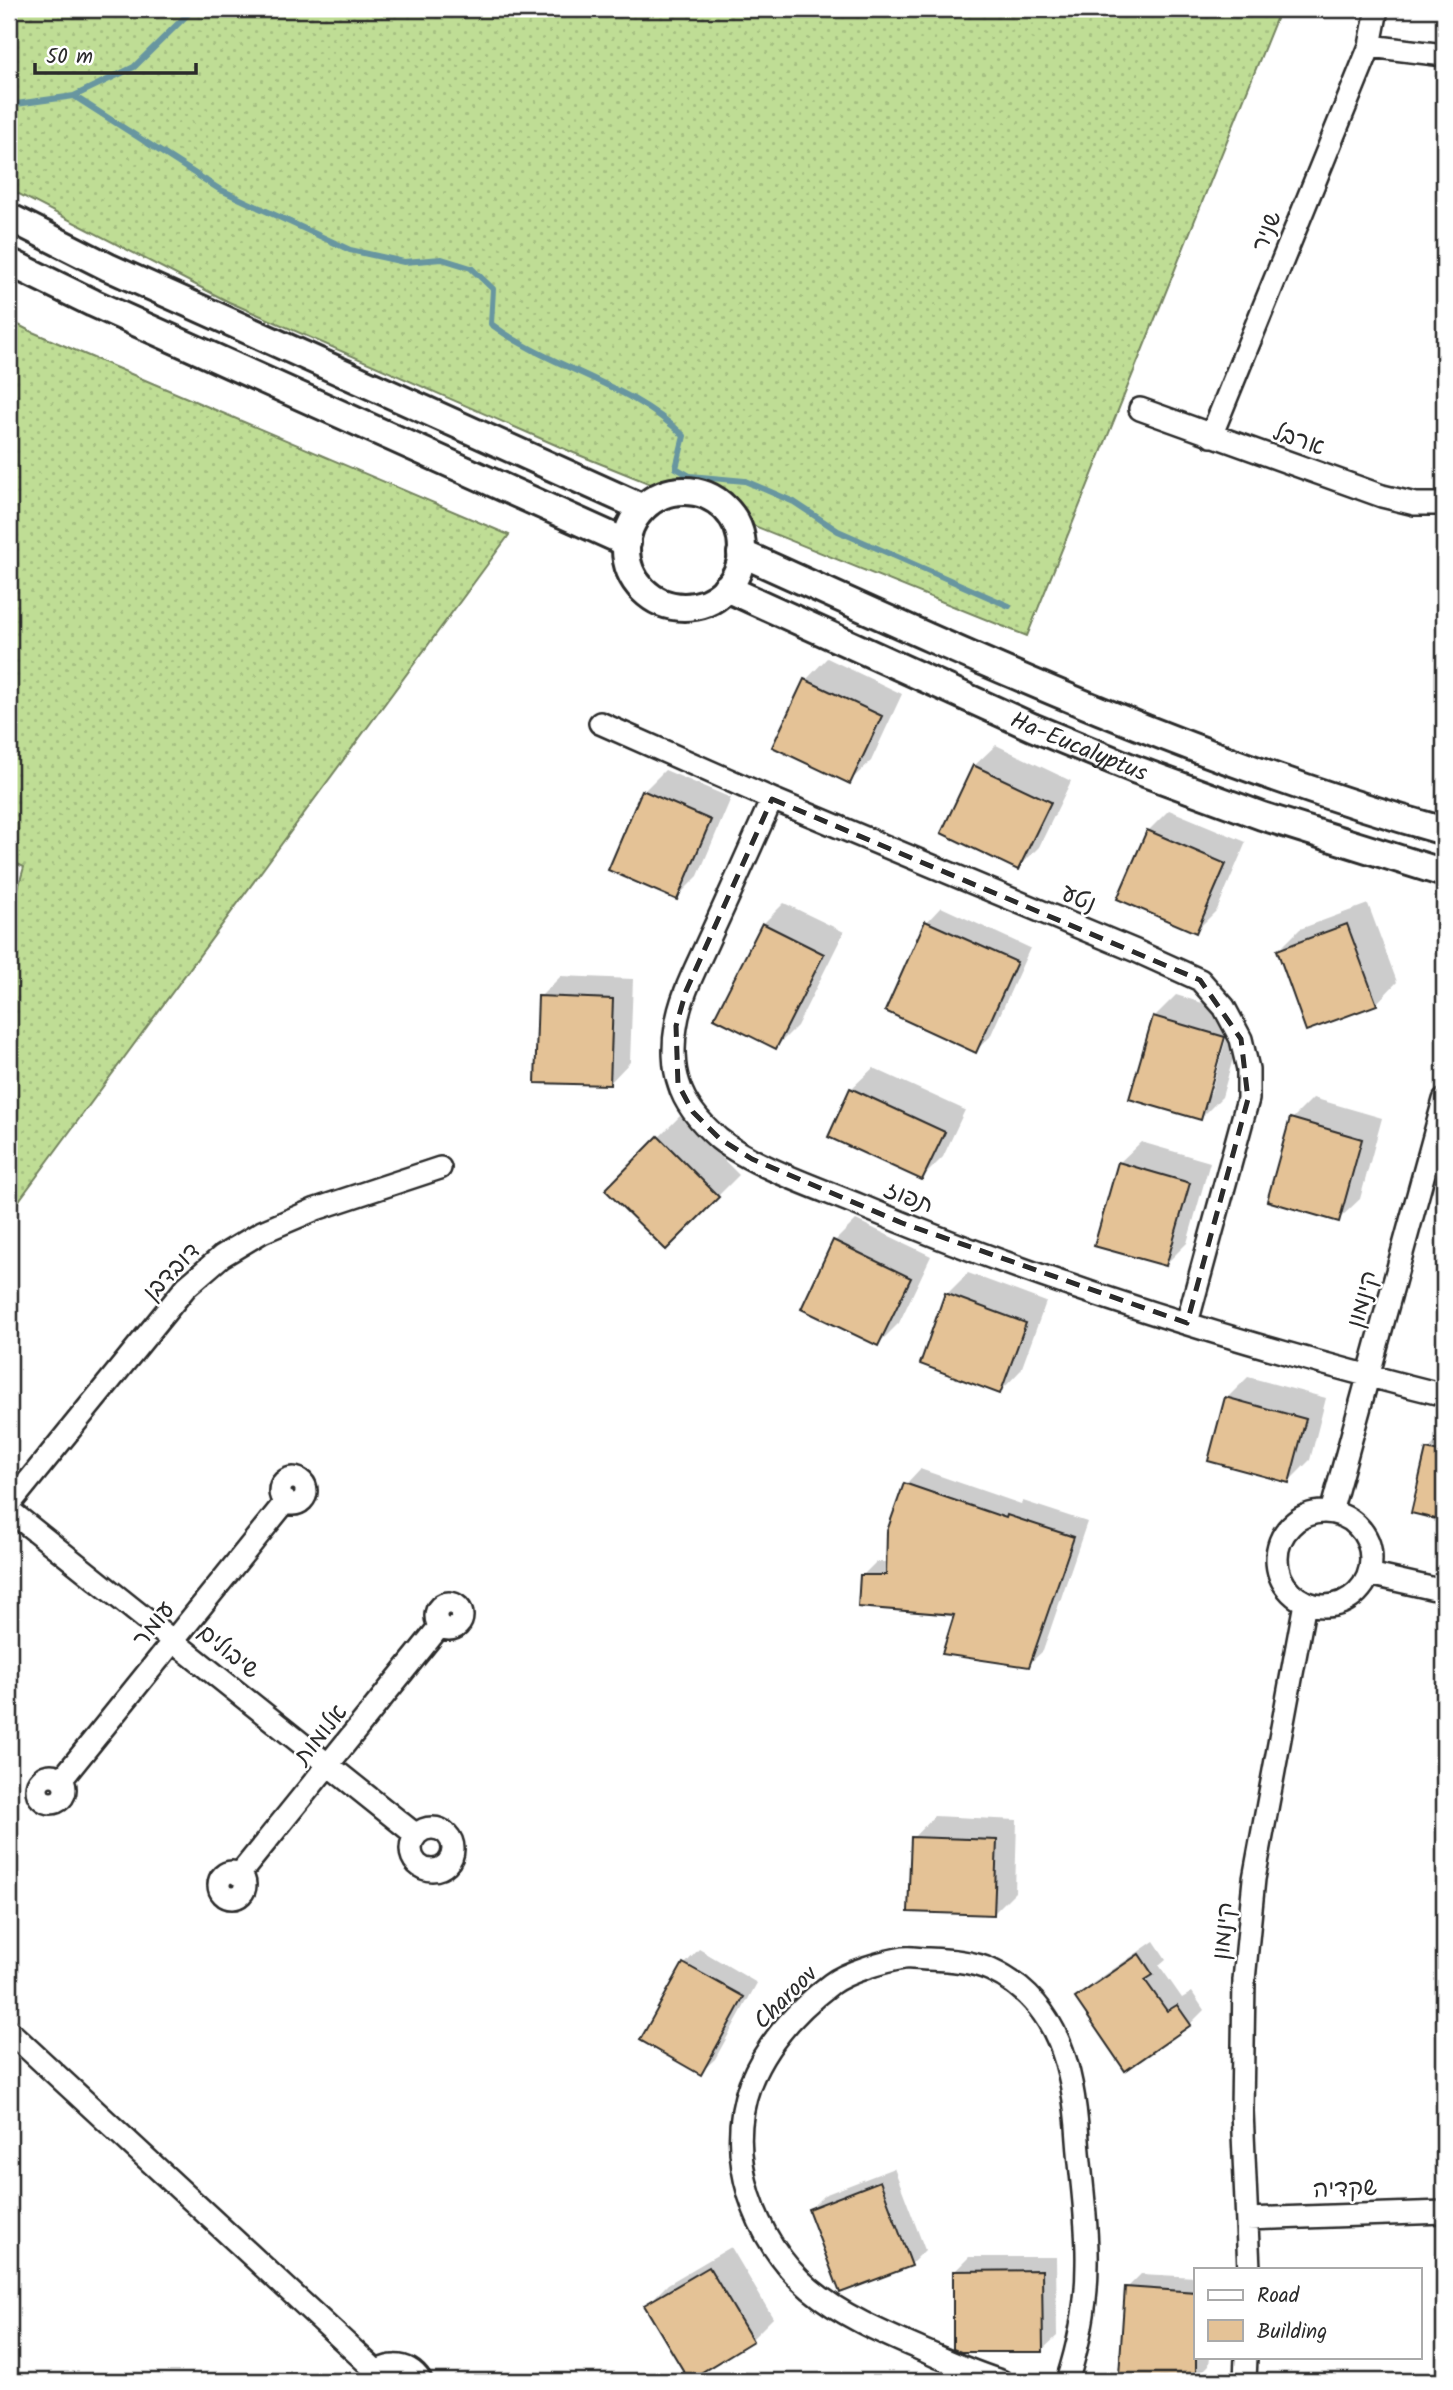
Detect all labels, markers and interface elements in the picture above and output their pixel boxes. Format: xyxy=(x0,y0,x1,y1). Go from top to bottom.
scale bar xyxy=(35,32,196,76)
text: 50 m xyxy=(46,41,93,74)
street label: שניר xyxy=(1242,205,1293,258)
street label: ארבל xyxy=(1267,413,1330,468)
street label: Ha-Eucalyptus xyxy=(1003,702,1153,793)
street label: נטע xyxy=(1055,875,1102,924)
street label: תפוז xyxy=(878,1171,939,1226)
street label: דובדבן xyxy=(134,1234,210,1311)
street label: קינמון xyxy=(1337,1266,1390,1332)
street label: עומר xyxy=(123,1593,185,1657)
street label: שיבולים xyxy=(188,1615,268,1690)
street label: אלומות xyxy=(283,1696,358,1776)
street label: קינמון xyxy=(1202,1900,1247,1962)
street label: Charoov xyxy=(745,1956,828,2040)
street label: שקדיה xyxy=(1312,2169,1378,2210)
legend xyxy=(1194,2268,1422,2358)
text: Road xyxy=(1257,2280,1300,2313)
text: Building xyxy=(1257,2316,1327,2349)

